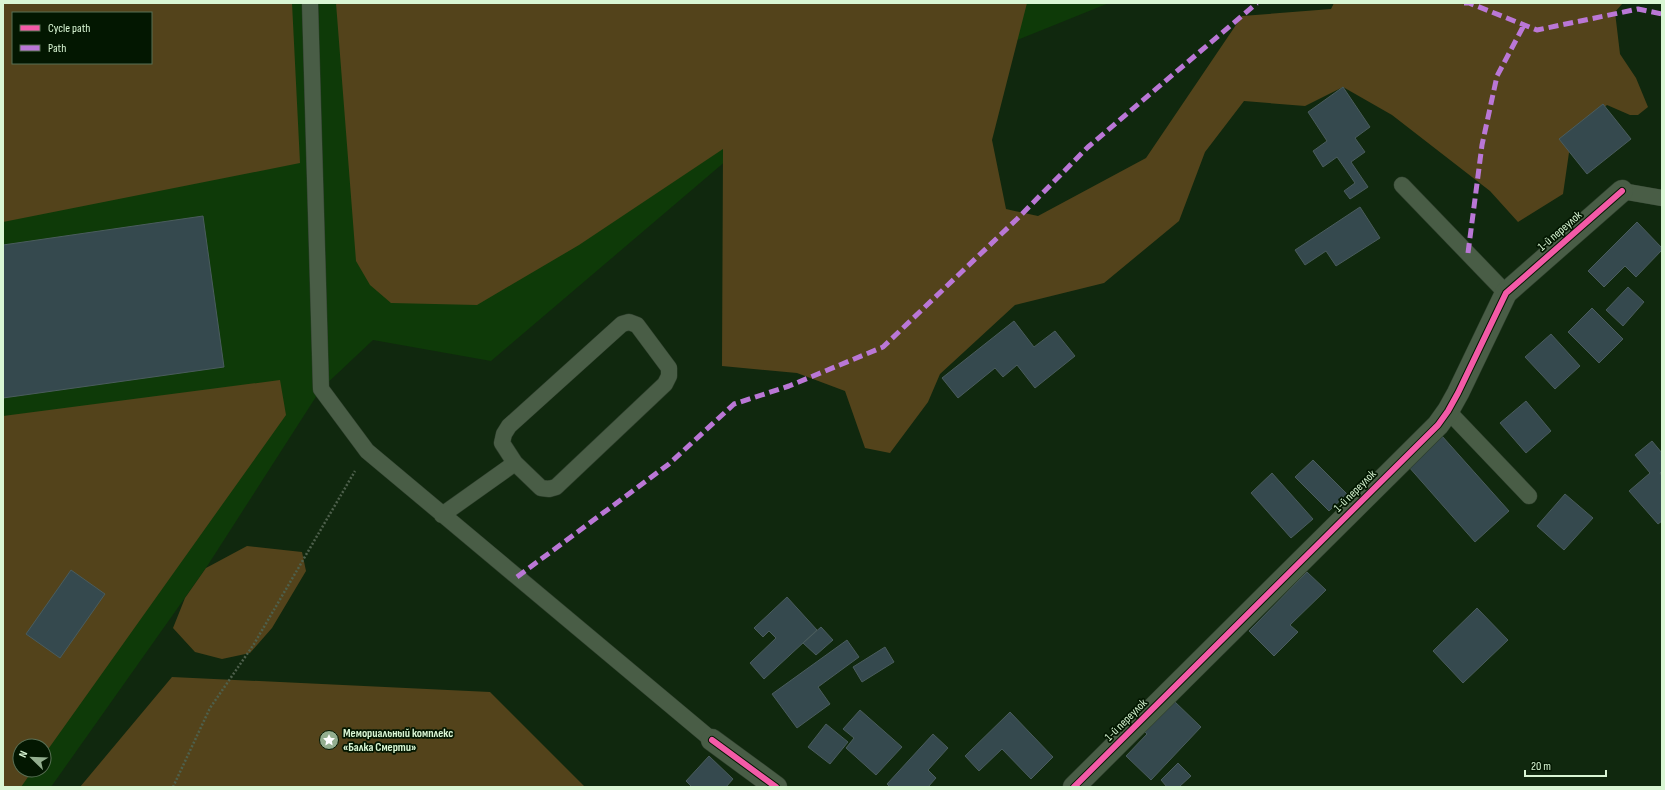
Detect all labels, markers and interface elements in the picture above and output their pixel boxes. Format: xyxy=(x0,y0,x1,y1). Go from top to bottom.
legend xyxy=(12,12,152,64)
text: Cycle path xyxy=(48,21,90,36)
text: Path xyxy=(48,41,66,56)
street label: 1-й переулок xyxy=(1535,207,1585,254)
street label: 1-й переулок xyxy=(1331,466,1380,515)
street label: 1-й переулок xyxy=(1102,695,1151,744)
place label: Мемориальный комплекс «Балка Смерти» xyxy=(343,726,453,755)
place icon: Мемориальный комплекс «Балка Смерти» xyxy=(318,729,340,751)
north arrow xyxy=(12,738,52,778)
text: N xyxy=(16,749,30,760)
scale bar xyxy=(1525,752,1606,778)
text: 20 m xyxy=(1531,759,1551,774)

